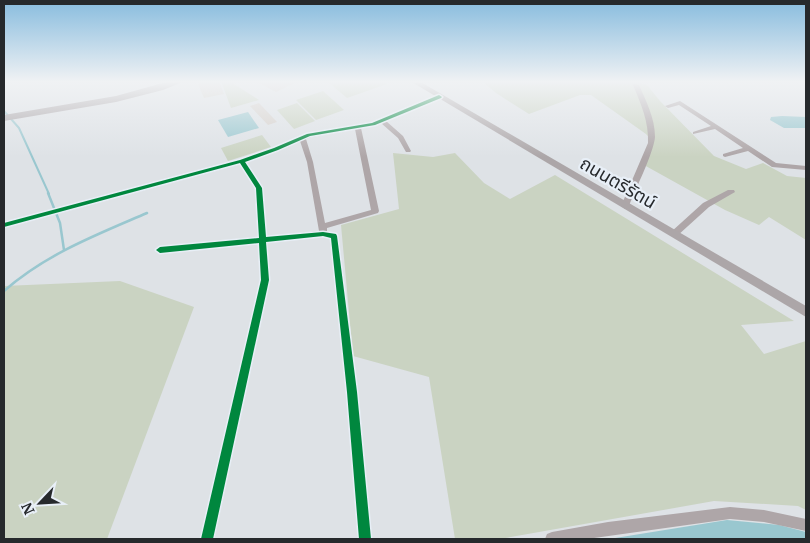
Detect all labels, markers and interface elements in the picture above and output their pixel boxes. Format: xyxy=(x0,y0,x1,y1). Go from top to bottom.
street label: ถนนตรีรัตน์ xyxy=(576,152,661,214)
north arrow xyxy=(15,478,65,528)
text: N xyxy=(18,500,39,517)

